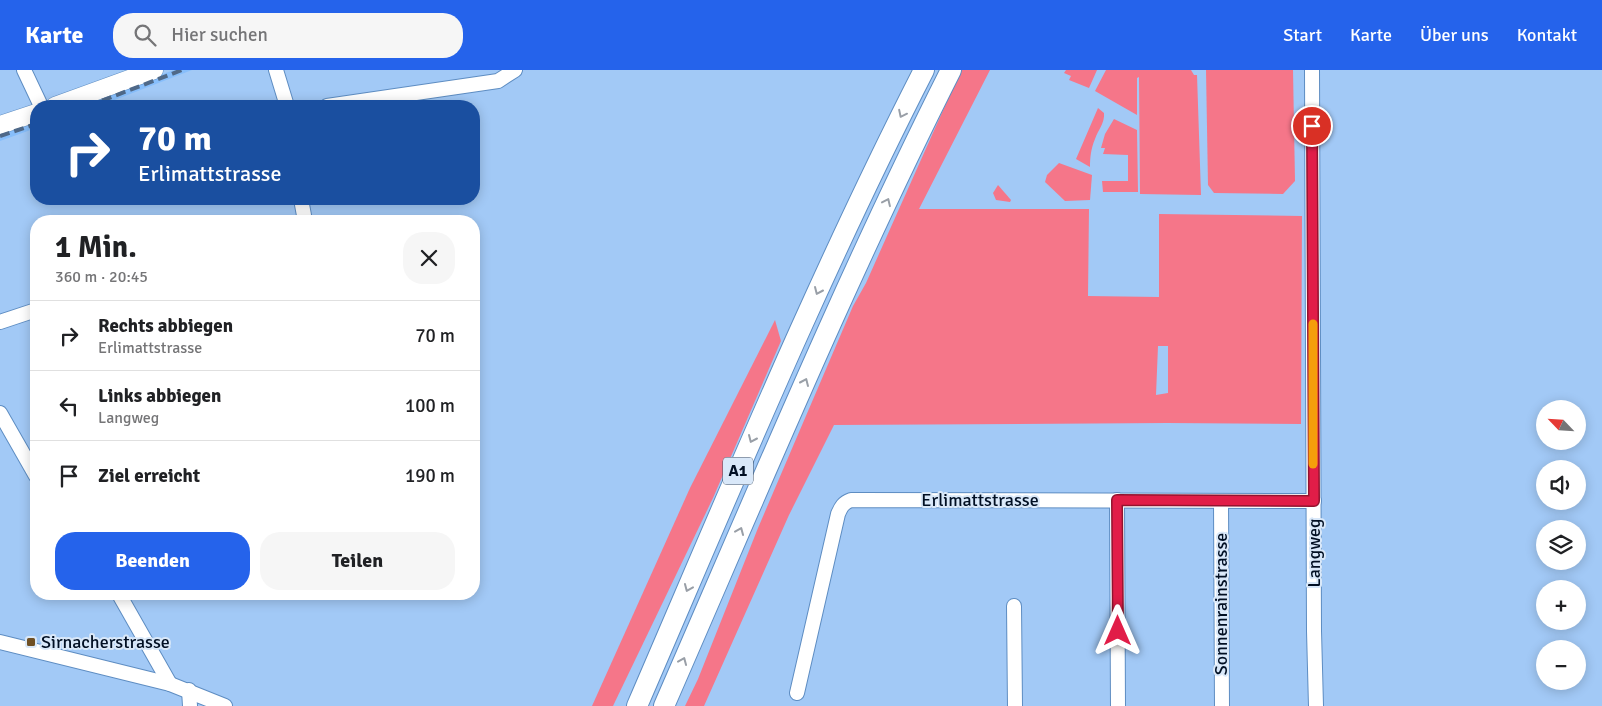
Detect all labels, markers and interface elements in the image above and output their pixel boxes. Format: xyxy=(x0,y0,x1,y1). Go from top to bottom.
search box xyxy=(113,13,463,58)
text: Karte xyxy=(25,20,83,50)
icon: search xyxy=(131,21,159,49)
text: Hier suchen xyxy=(171,23,268,47)
text: Start xyxy=(1283,24,1322,46)
text: Karte xyxy=(1350,24,1392,46)
text: Über uns xyxy=(1420,24,1489,46)
text: Kontakt xyxy=(1517,24,1577,46)
pin xyxy=(1291,105,1333,147)
one-way arrow xyxy=(898,108,908,117)
icon: arrive xyxy=(1298,112,1326,140)
text: 70 m xyxy=(138,117,212,160)
icon: right xyxy=(55,120,120,185)
text: Erlimattstrasse xyxy=(138,160,281,187)
one-way arrow xyxy=(881,198,891,207)
text: 1 Min. xyxy=(55,229,137,266)
button: close xyxy=(403,232,455,284)
text: 360 m · 20:45 xyxy=(55,267,148,287)
one-way arrow xyxy=(814,286,825,295)
text: Rechts abbiegen xyxy=(98,314,233,338)
icon: right xyxy=(55,322,83,350)
text: 70 m xyxy=(415,324,455,348)
text: Erlimattstrasse xyxy=(98,338,202,358)
one-way arrow xyxy=(799,378,810,387)
text: Links abbiegen xyxy=(98,384,221,408)
icon: left xyxy=(55,392,83,420)
text: 100 m xyxy=(405,394,455,418)
north arrow xyxy=(1536,400,1586,450)
map controls xyxy=(1536,400,1586,690)
text: Langweg xyxy=(98,408,159,428)
one-way arrow xyxy=(748,434,759,443)
road number: A1 xyxy=(723,458,753,484)
button: sound xyxy=(1536,460,1586,510)
icon: arrive xyxy=(55,462,83,490)
text: Ziel erreicht xyxy=(98,464,200,488)
text: 190 m xyxy=(405,464,455,488)
street label: Erlimattstrasse xyxy=(921,489,1039,511)
street label: Langweg xyxy=(1303,519,1325,587)
button: layers xyxy=(1536,520,1586,570)
one-way arrow xyxy=(734,527,744,536)
button: Beenden xyxy=(55,532,250,590)
button: Teilen xyxy=(260,532,455,590)
street label: Sonnenrainstrasse xyxy=(1210,533,1232,675)
button: + xyxy=(1536,580,1586,630)
one-way arrow xyxy=(683,583,694,592)
position arrow xyxy=(1091,604,1143,656)
place label: Sirnacherstrasse xyxy=(41,631,170,653)
marker: Sirnacherstrasse xyxy=(25,636,37,648)
button: − xyxy=(1536,640,1586,690)
one-way arrow xyxy=(677,657,688,666)

